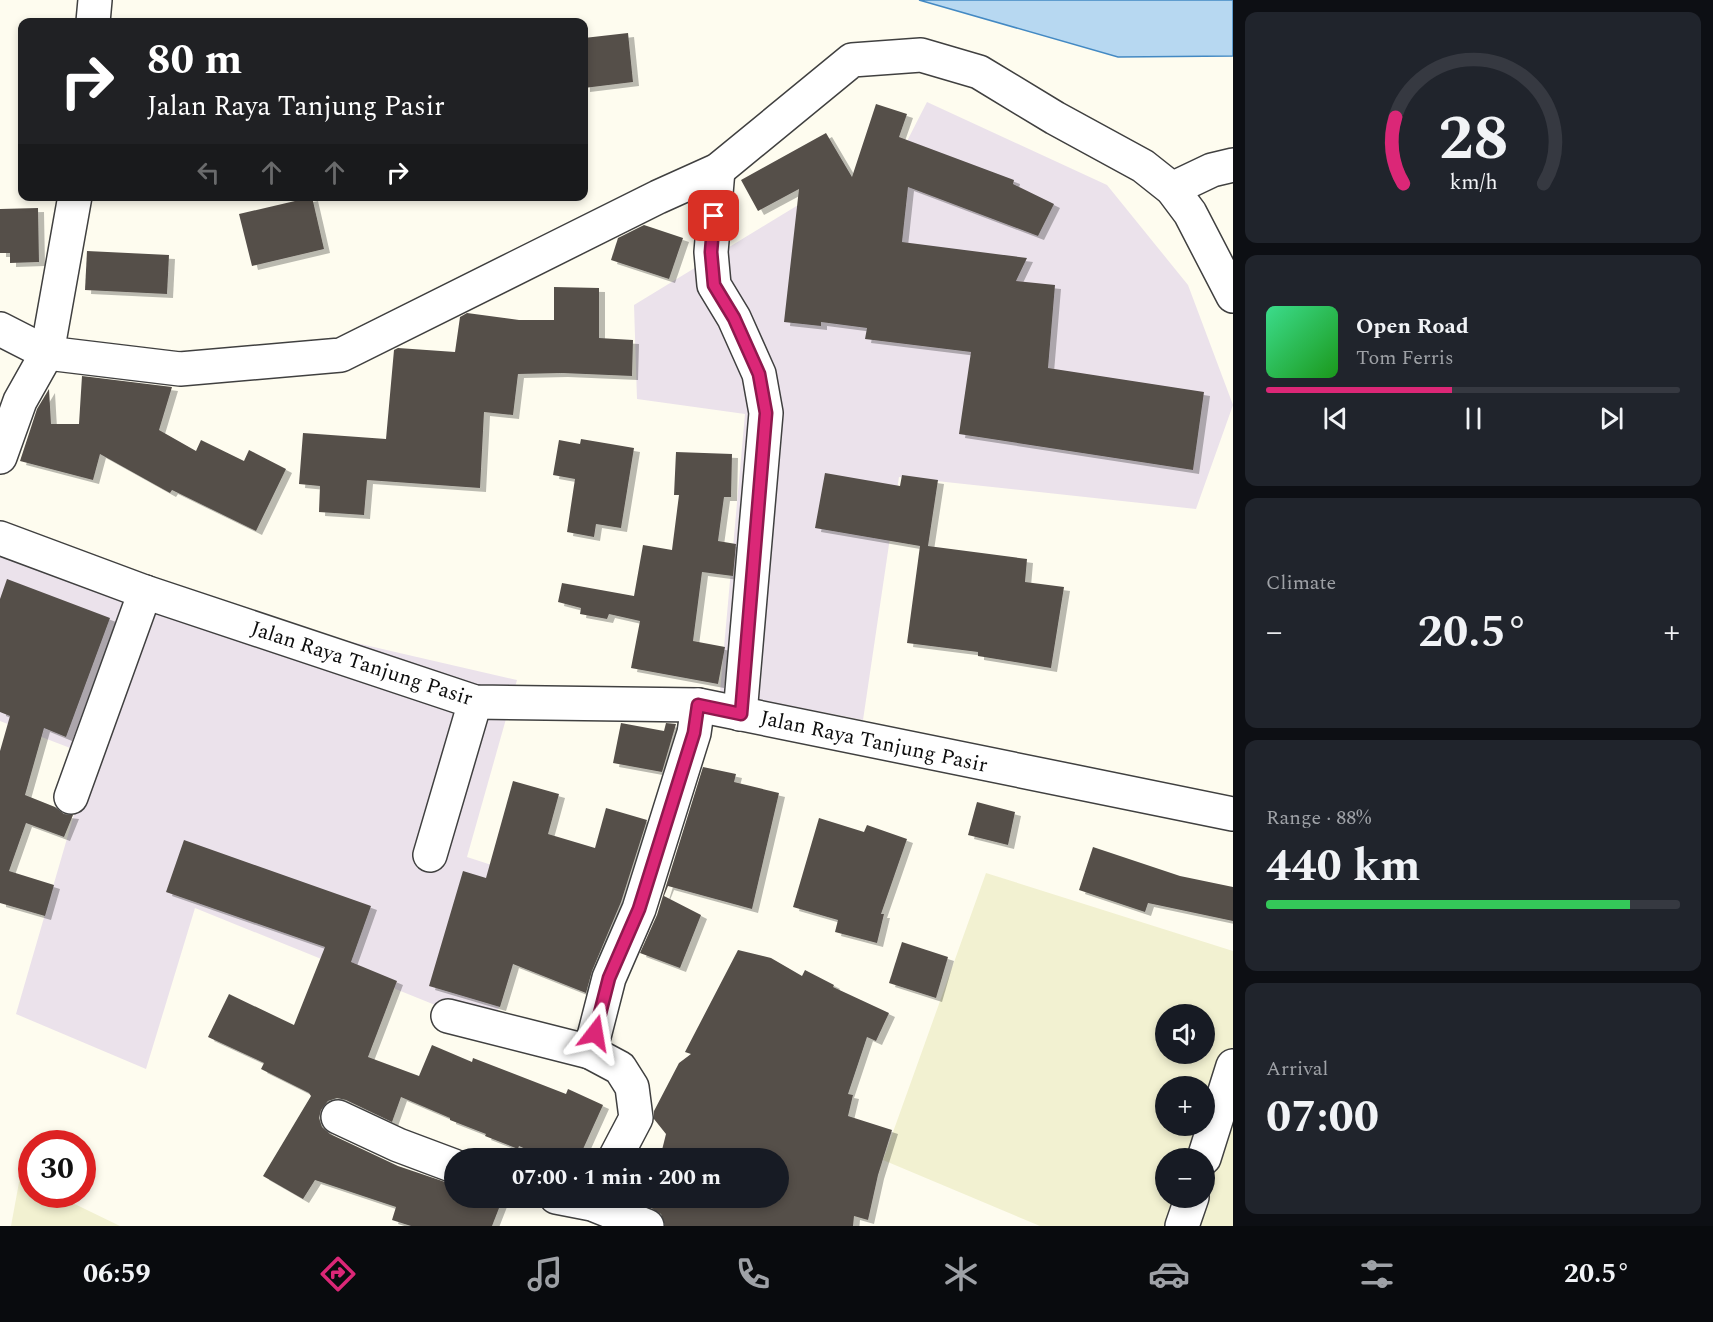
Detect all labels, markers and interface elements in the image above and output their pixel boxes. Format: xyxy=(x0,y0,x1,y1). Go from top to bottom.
text: 80 m xyxy=(147,29,242,92)
icon: right xyxy=(48,42,126,120)
text: Jalan Raya Tanjung Pasir xyxy=(147,86,445,128)
text: 28 xyxy=(1438,93,1508,188)
icon: left xyxy=(192,156,225,189)
icon: ahead xyxy=(255,156,288,189)
icon: ahead xyxy=(318,156,351,189)
icon: right xyxy=(381,156,414,189)
text: km/h xyxy=(1449,167,1497,200)
pin xyxy=(688,190,739,241)
icon: arrive xyxy=(697,199,730,232)
text: Open Road xyxy=(1356,310,1469,343)
text: Tom Ferris xyxy=(1356,343,1454,373)
icon: previous xyxy=(1319,402,1352,435)
icon: pause xyxy=(1457,402,1490,435)
icon: next xyxy=(1595,402,1628,435)
text: Climate xyxy=(1266,568,1336,598)
text: 20.5° xyxy=(1418,598,1528,667)
text: − xyxy=(1266,607,1283,657)
text: + xyxy=(1663,607,1680,657)
street label: Jalan Raya Tanjung Pasir xyxy=(247,613,477,715)
street label: Jalan Raya Tanjung Pasir xyxy=(757,702,990,782)
text: Range · 88% xyxy=(1266,803,1371,833)
text: 440 km xyxy=(1266,832,1421,901)
position arrow xyxy=(563,1001,627,1065)
map controls xyxy=(1155,1004,1215,1208)
button: sound xyxy=(1155,1004,1215,1064)
text: Arrival xyxy=(1266,1054,1328,1084)
button: + xyxy=(1155,1076,1215,1136)
text: 07:00 xyxy=(1266,1083,1379,1152)
speed limit sign: 30 xyxy=(18,1130,96,1208)
button: − xyxy=(1155,1148,1215,1208)
text: 07:00 · 1 min · 200 m xyxy=(512,1161,721,1194)
text: 06:59 xyxy=(83,1253,151,1295)
icon: directions xyxy=(317,1253,359,1295)
icon: music xyxy=(524,1253,566,1295)
icon: phone xyxy=(732,1253,774,1295)
icon: climate xyxy=(940,1253,982,1295)
icon: car xyxy=(1148,1253,1190,1295)
icon: filters xyxy=(1356,1253,1398,1295)
text: 20.5° xyxy=(1564,1253,1630,1295)

